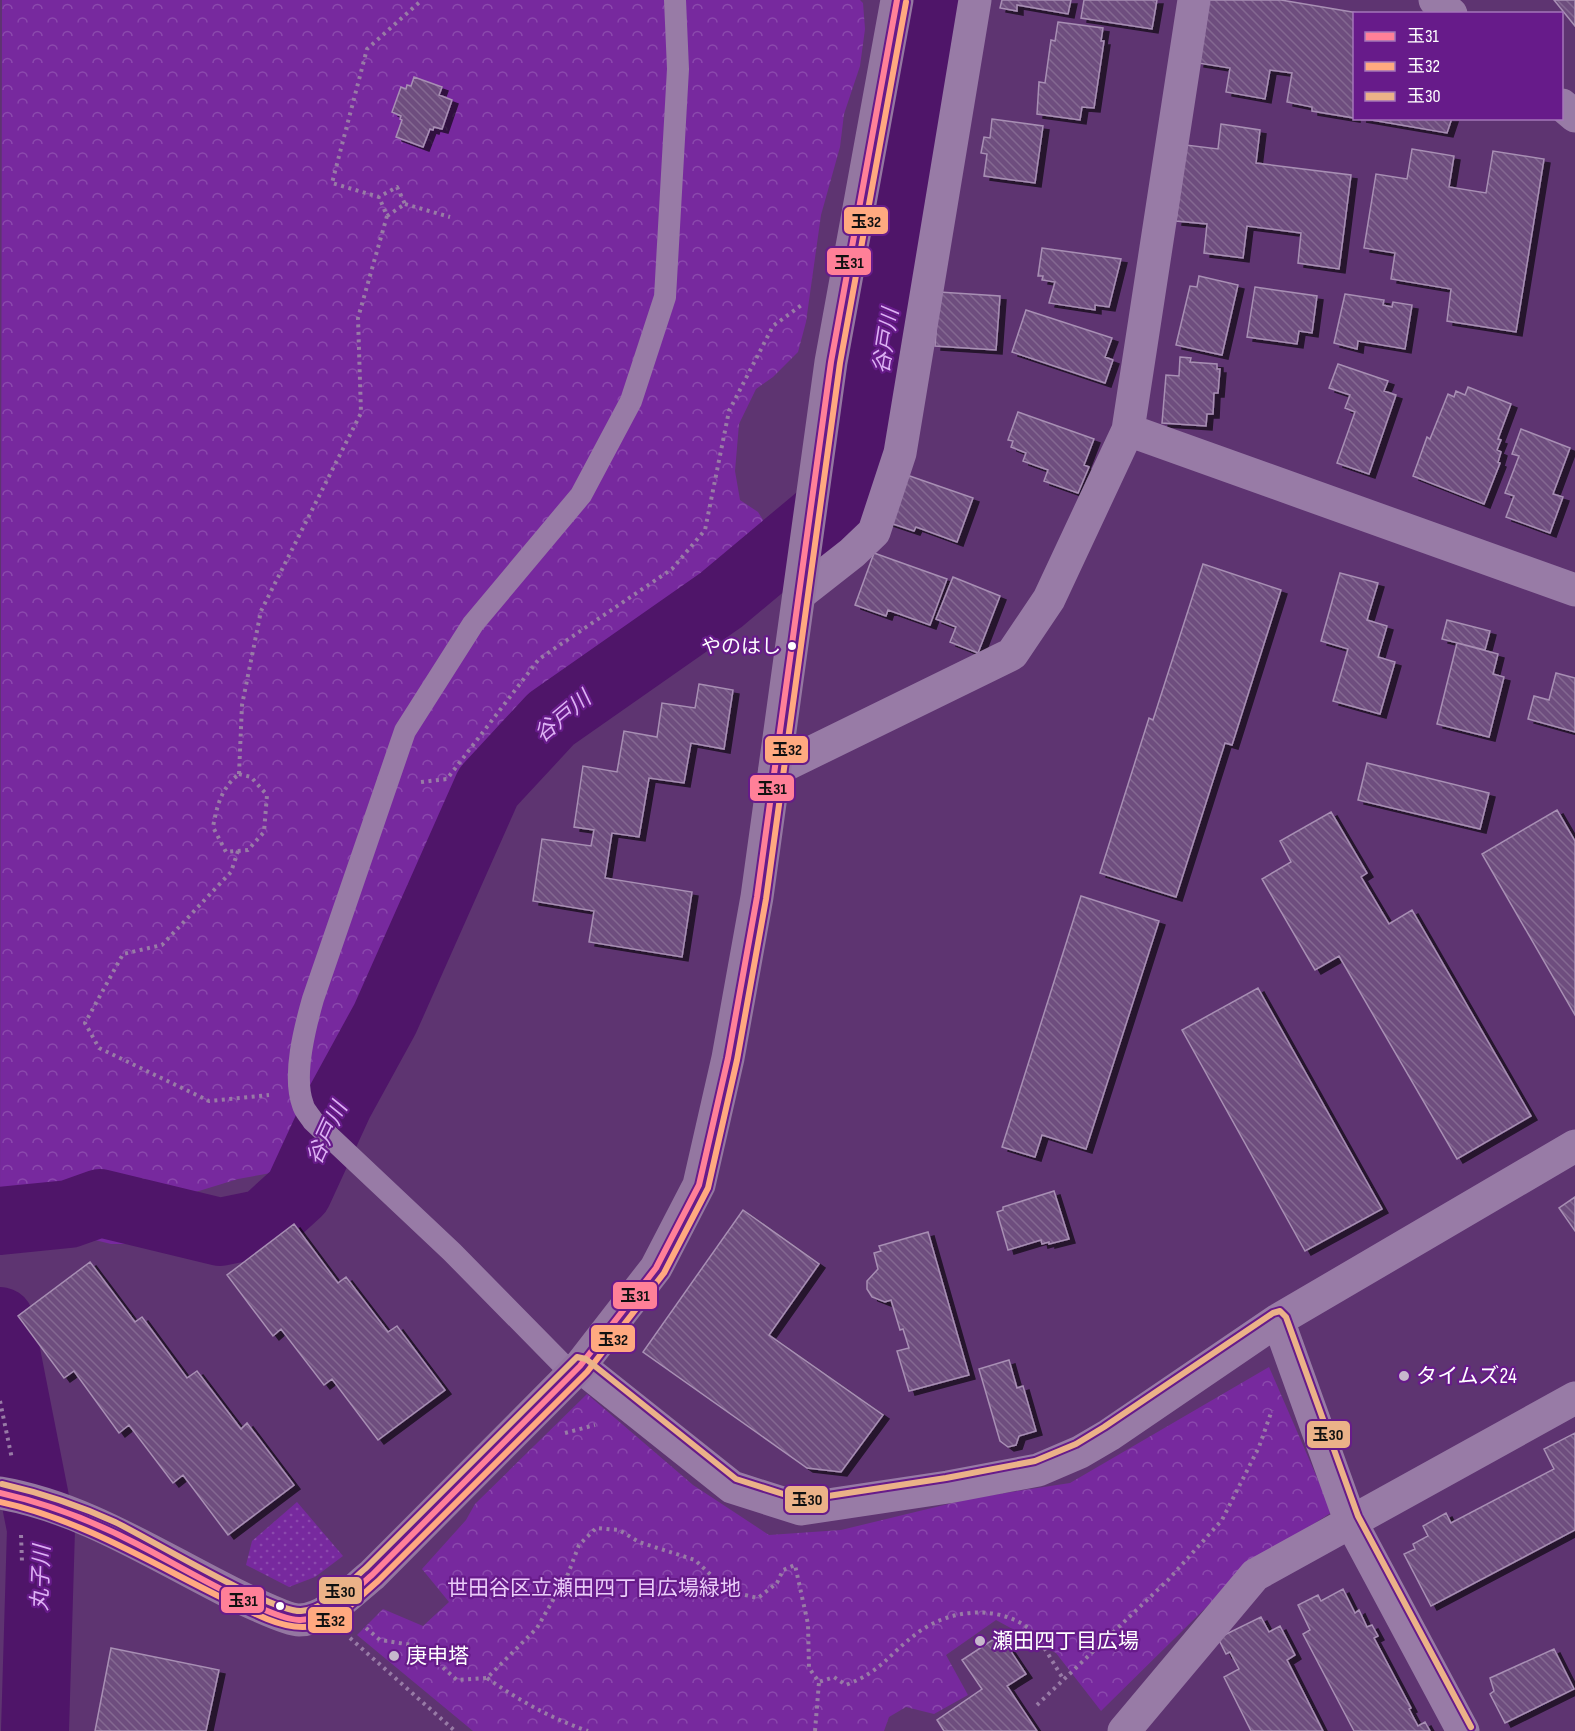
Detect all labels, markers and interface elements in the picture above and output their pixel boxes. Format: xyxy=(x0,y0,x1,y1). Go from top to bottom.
legend xyxy=(1353,12,1563,120)
text: 玉31 xyxy=(1407,26,1440,47)
text: 玉32 xyxy=(1407,56,1440,77)
text: 玉30 xyxy=(1407,86,1441,107)
line badge: 玉32 xyxy=(843,206,889,235)
text: 玉32 xyxy=(851,213,881,232)
line badge: 玉31 xyxy=(826,247,872,276)
text: 玉31 xyxy=(834,254,864,273)
water label: 谷戸川 xyxy=(868,305,905,376)
place label: やのはし xyxy=(701,635,781,659)
marker: やのはし xyxy=(786,640,798,652)
water label: 谷戸川 xyxy=(529,684,598,749)
line badge: 玉32 xyxy=(764,735,809,764)
text: 玉32 xyxy=(772,741,802,760)
line badge: 玉31 xyxy=(749,774,795,802)
text: 玉31 xyxy=(757,780,787,799)
water label: 谷戸川 xyxy=(301,1096,354,1169)
line badge: 玉31 xyxy=(612,1281,658,1310)
text: 玉31 xyxy=(620,1287,650,1306)
line badge: 玉32 xyxy=(590,1324,636,1353)
text: 玉32 xyxy=(598,1331,628,1350)
place label: タイムズ24 xyxy=(1416,1364,1517,1389)
marker: タイムズ24 xyxy=(1397,1369,1411,1383)
line badge: 玉30 xyxy=(1306,1420,1351,1449)
text: 玉30 xyxy=(1313,1426,1343,1445)
line badge: 玉30 xyxy=(784,1485,829,1514)
text: 玉30 xyxy=(792,1491,822,1510)
water label: 丸子川 xyxy=(27,1543,56,1612)
line badge: 玉30 xyxy=(318,1576,363,1605)
park label: 世田谷区立瀬田四丁目広場緑地 xyxy=(447,1576,741,1601)
text: 玉30 xyxy=(325,1583,355,1602)
line badge: 玉31 xyxy=(220,1586,265,1614)
text: 玉31 xyxy=(228,1592,258,1611)
unlabelled marker xyxy=(274,1600,286,1612)
line badge: 玉32 xyxy=(307,1606,353,1634)
text: 玉32 xyxy=(315,1612,345,1631)
place label: 瀬田四丁目広場 xyxy=(992,1629,1139,1654)
marker: 瀬田四丁目広場 xyxy=(973,1634,987,1648)
place label: 庚申塔 xyxy=(406,1644,469,1669)
marker: 庚申塔 xyxy=(387,1649,401,1663)

